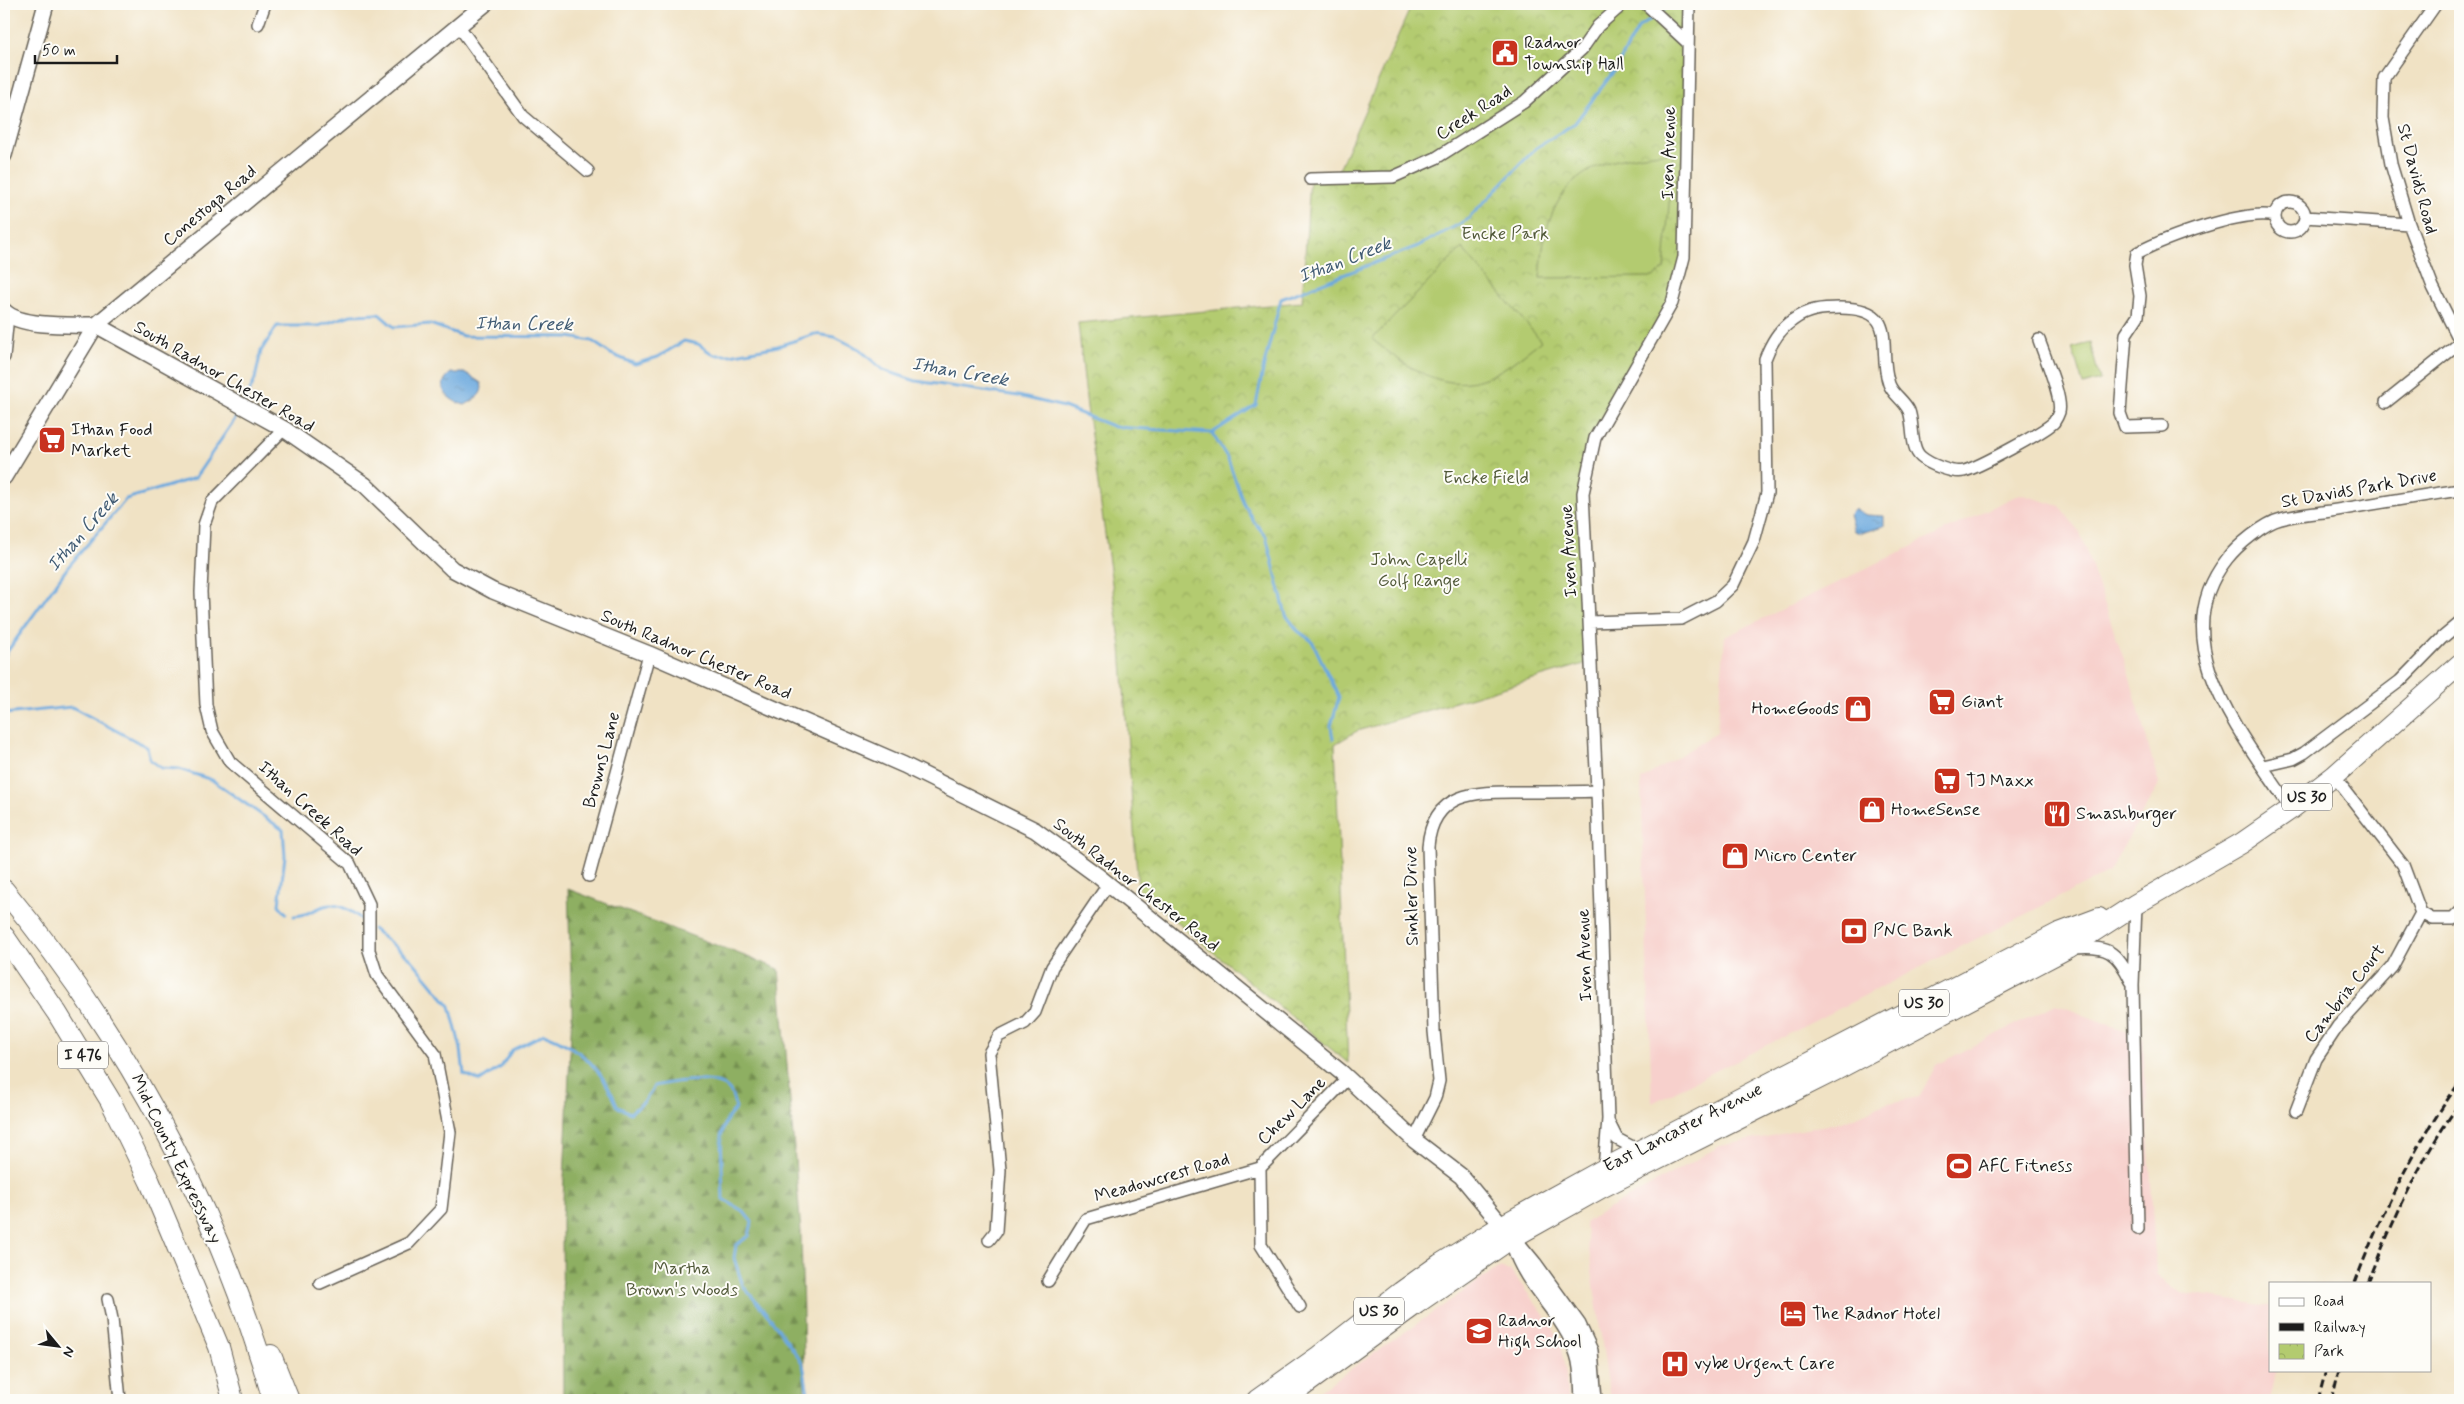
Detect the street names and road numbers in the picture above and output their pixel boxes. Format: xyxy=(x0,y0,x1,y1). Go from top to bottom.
street label: Creek Road xyxy=(1432,80,1516,146)
street label: Iven Avenue xyxy=(1656,106,1682,200)
street label: St Davids Road xyxy=(2391,121,2443,237)
street label: Conestoga Road xyxy=(158,160,262,252)
street label: South Radnor Chester Road xyxy=(129,315,319,439)
street label: St Davids Park Drive xyxy=(2279,463,2439,515)
street label: Iven Avenue xyxy=(1555,504,1583,598)
street label: South Radnor Chester Road xyxy=(597,604,795,706)
street label: Browns Lane xyxy=(578,709,626,811)
street label: Ithan Creek Road xyxy=(253,756,367,862)
road number: US 30 xyxy=(2282,784,2332,810)
street label: South Radnor Chester Road xyxy=(1048,812,1224,958)
street label: Sinkler Drive xyxy=(1399,846,1425,946)
street label: Iven Avenue xyxy=(1571,908,1599,1002)
street label: Cambria Court xyxy=(2299,940,2391,1048)
road number: US 30 xyxy=(1899,990,1949,1016)
road number: I 476 xyxy=(58,1042,108,1068)
street label: Mid-County Expressway xyxy=(124,1070,228,1248)
street label: Chew Lane xyxy=(1252,1071,1332,1151)
street label: East Lancaster Avenue xyxy=(1599,1077,1767,1179)
street label: Meadowcrest Road xyxy=(1092,1147,1232,1209)
road number: US 30 xyxy=(1354,1298,1404,1324)

